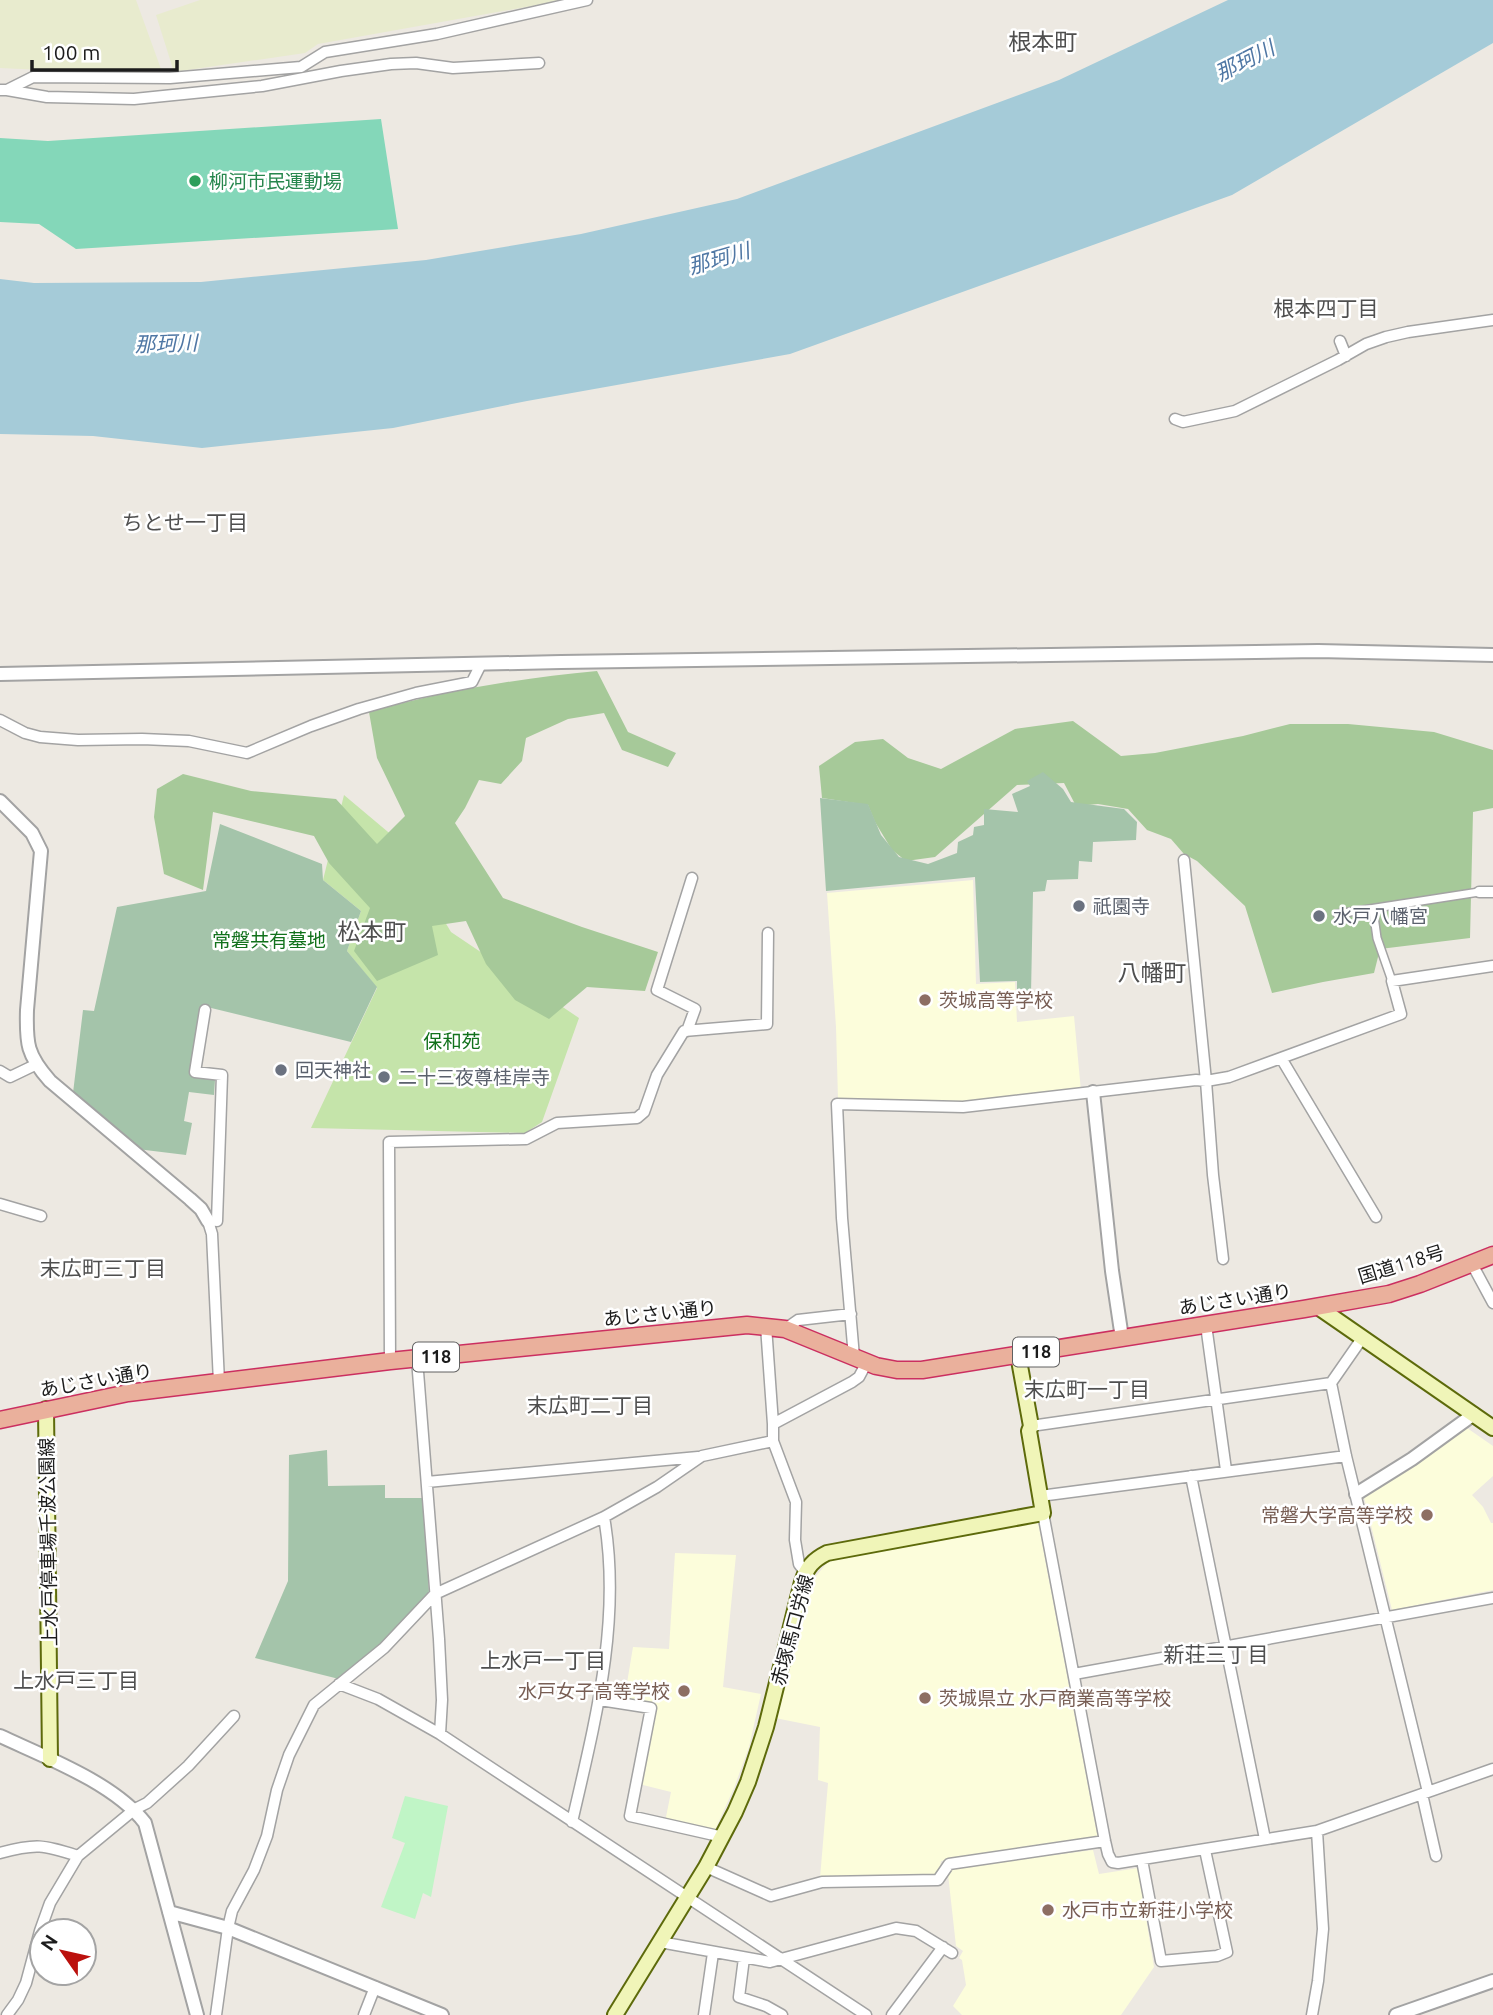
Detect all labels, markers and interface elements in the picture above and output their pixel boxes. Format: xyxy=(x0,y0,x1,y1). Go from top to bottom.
scale bar xyxy=(32,28,177,72)
district label: 根本町 xyxy=(1009,29,1078,54)
water label: 那珂川 xyxy=(1211,34,1280,85)
text: 100 m xyxy=(42,40,100,64)
place label: 柳河市民運動場 xyxy=(209,170,342,192)
marker: 柳河市民運動場 xyxy=(187,173,203,189)
water label: 那珂川 xyxy=(685,237,754,278)
district label: 根本四丁目 xyxy=(1274,296,1379,320)
water label: 那珂川 xyxy=(134,330,200,356)
district label: ちとせ一丁目 xyxy=(122,510,248,534)
place label: 祇園寺 xyxy=(1093,895,1150,917)
marker: 祇園寺 xyxy=(1071,898,1087,914)
place label: 水戸八幡宮 xyxy=(1333,905,1428,927)
marker: 水戸八幡宮 xyxy=(1311,908,1327,924)
district label: 松本町 xyxy=(338,919,407,944)
park label: 常磐共有墓地 xyxy=(212,929,326,951)
district label: 八幡町 xyxy=(1118,960,1187,985)
place label: 茨城高等学校 xyxy=(939,989,1053,1011)
marker: 茨城高等学校 xyxy=(917,992,933,1008)
park label: 保和苑 xyxy=(423,1030,481,1052)
place label: 回天神社 xyxy=(295,1059,371,1081)
marker: 回天神社 xyxy=(273,1062,289,1078)
place label: 二十三夜尊桂岸寺 xyxy=(398,1066,550,1088)
marker: 二十三夜尊桂岸寺 xyxy=(376,1069,392,1085)
street label: 国道118号 xyxy=(1355,1240,1447,1288)
district label: 末広町三丁目 xyxy=(40,1256,166,1280)
street label: あじさい通り xyxy=(1177,1279,1293,1319)
street label: あじさい通り xyxy=(602,1296,718,1330)
road number: 118 xyxy=(1013,1338,1059,1366)
road number: 118 xyxy=(413,1342,459,1372)
street label: あじさい通り xyxy=(38,1359,154,1401)
district label: 末広町一丁目 xyxy=(1024,1377,1150,1401)
district label: 末広町二丁目 xyxy=(527,1393,653,1417)
street label: 上水戸停車場千波公園線 xyxy=(35,1437,61,1647)
place label: 常磐大学高等学校 xyxy=(1261,1504,1413,1526)
marker: 常磐大学高等学校 xyxy=(1419,1507,1435,1523)
street label: 赤塚馬口労線 xyxy=(767,1572,817,1688)
district label: 新荘三丁目 xyxy=(1164,1642,1269,1666)
district label: 上水戸一丁目 xyxy=(480,1648,606,1672)
district label: 上水戸三丁目 xyxy=(13,1668,139,1692)
place label: 水戸女子高等学校 xyxy=(518,1680,670,1702)
marker: 水戸女子高等学校 xyxy=(676,1683,692,1699)
place label: 茨城県立 水戸商業高等学校 xyxy=(939,1687,1171,1709)
marker: 茨城県立 水戸商業高等学校 xyxy=(917,1690,933,1706)
place label: 水戸市立新荘小学校 xyxy=(1062,1899,1233,1921)
marker: 水戸市立新荘小学校 xyxy=(1040,1902,1056,1918)
north arrow xyxy=(28,1917,98,1987)
text: N xyxy=(36,1930,62,1955)

